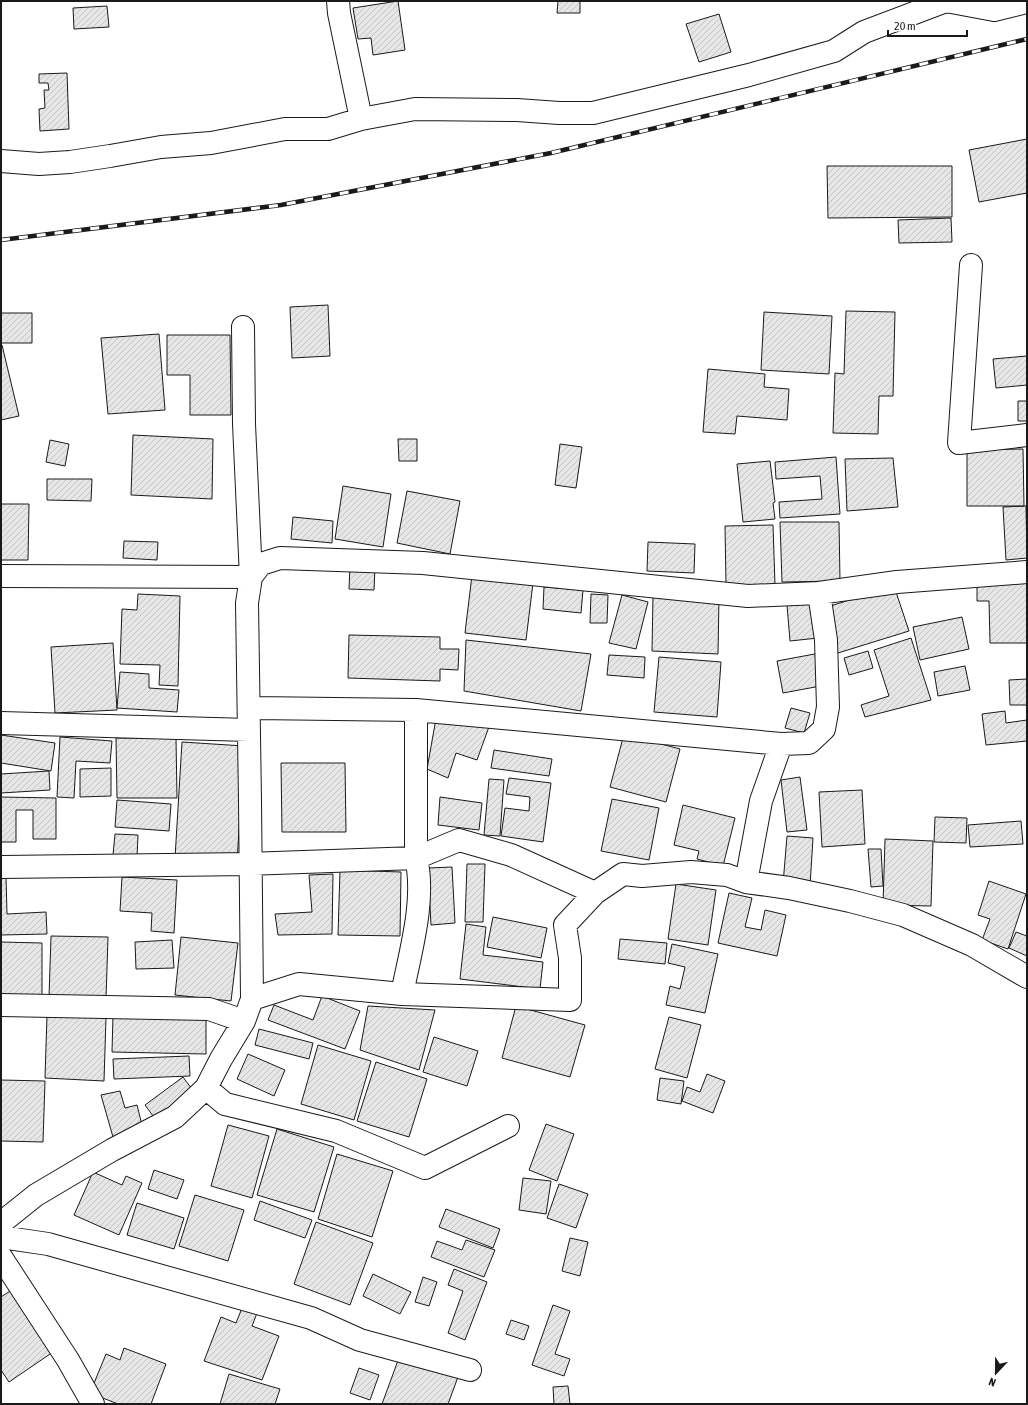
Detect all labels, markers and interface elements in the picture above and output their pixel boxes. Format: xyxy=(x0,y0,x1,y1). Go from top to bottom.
scale bar xyxy=(888,12,967,38)
text: 20 m xyxy=(894,19,916,33)
north arrow xyxy=(976,1353,1016,1393)
text: N xyxy=(987,1375,998,1389)

